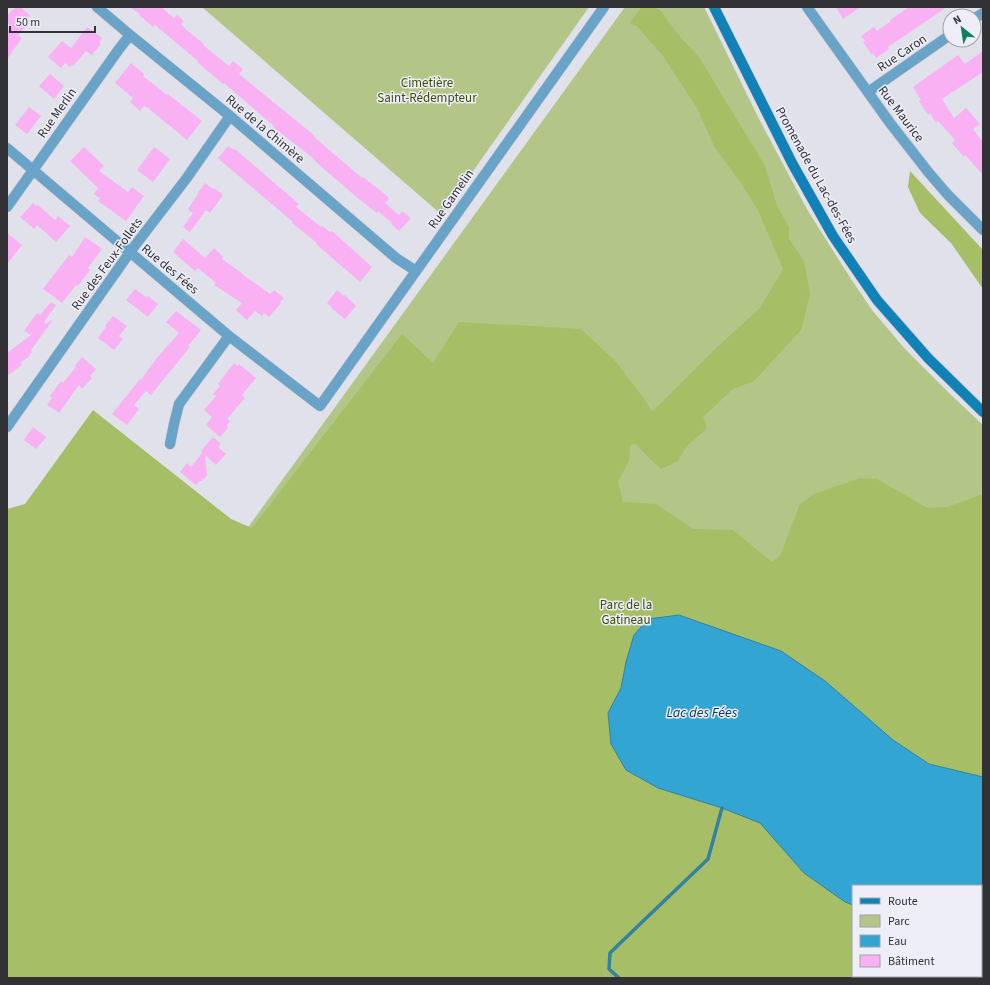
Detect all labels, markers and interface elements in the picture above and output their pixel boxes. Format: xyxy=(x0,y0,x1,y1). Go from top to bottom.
scale bar xyxy=(10,8,95,34)
north arrow xyxy=(942,8,982,48)
text: N xyxy=(950,11,964,28)
text: 50 m xyxy=(16,14,40,31)
street label: Rue Caron xyxy=(874,30,930,76)
park label: Cimetière Saint-Rédempteur xyxy=(377,74,477,107)
street label: Rue Maurice xyxy=(874,82,928,146)
street label: Rue Merlin xyxy=(33,84,81,142)
street label: Rue de la Chimère xyxy=(222,91,308,167)
street label: Promenade du Lac-des-Fées xyxy=(771,104,861,247)
street label: Rue Gamelin xyxy=(424,166,478,232)
street label: Rue des Feux-Follets xyxy=(67,214,147,314)
street label: Rue des Fées xyxy=(137,240,203,299)
park label: Parc de la Gatineau xyxy=(600,596,652,629)
water label: Lac des Fées xyxy=(667,703,738,723)
legend xyxy=(852,885,982,977)
text: Route xyxy=(888,893,918,910)
text: Parc xyxy=(888,913,910,930)
text: Eau xyxy=(888,933,907,950)
text: Bâtiment xyxy=(888,953,934,970)

